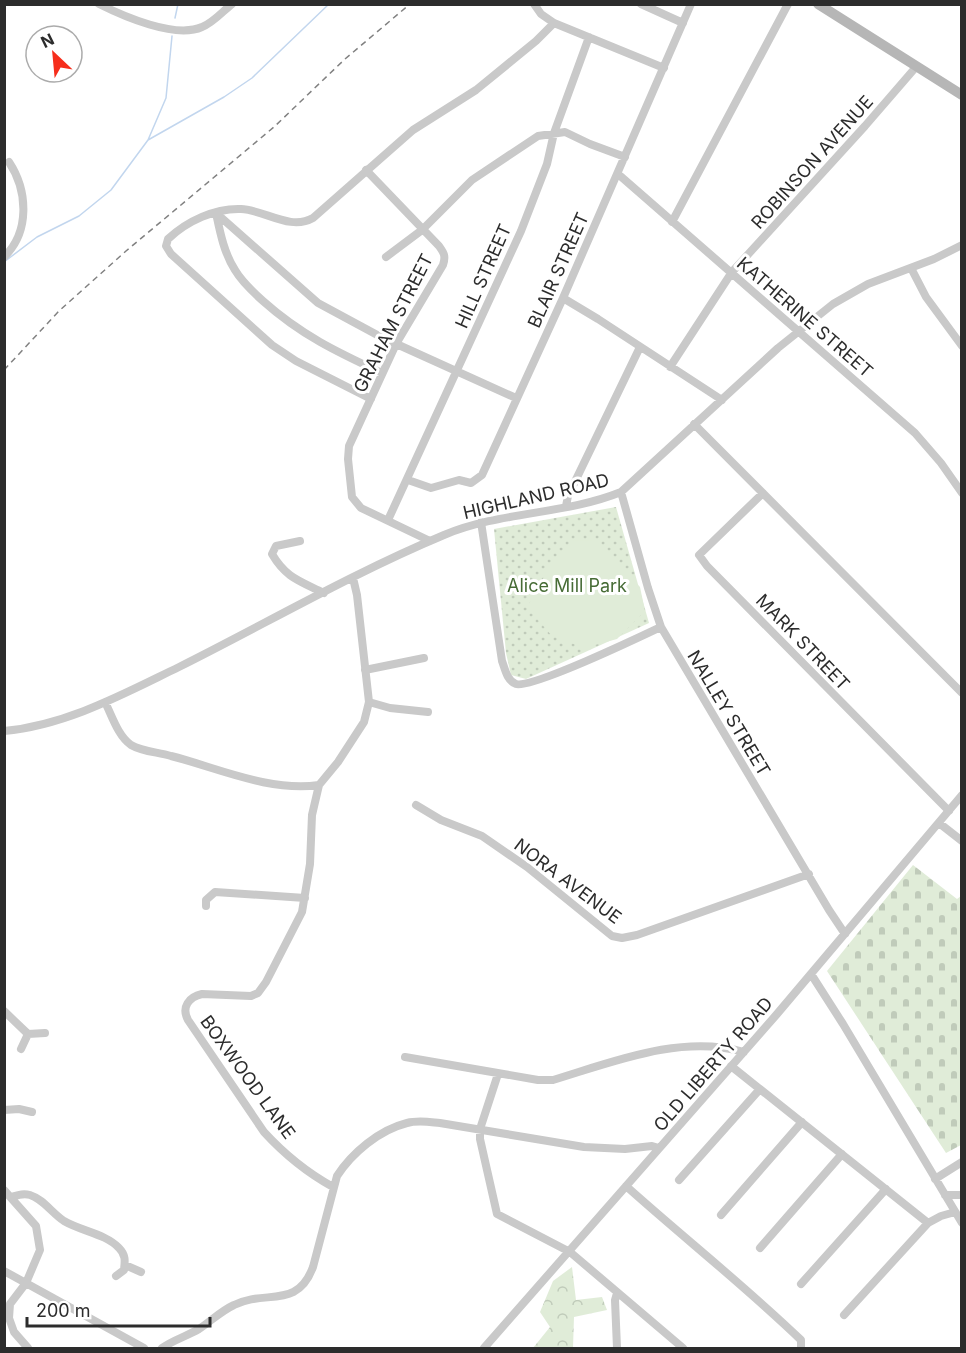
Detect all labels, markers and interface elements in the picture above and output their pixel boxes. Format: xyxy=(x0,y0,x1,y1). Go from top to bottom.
north arrow xyxy=(24,24,84,84)
text: N xyxy=(38,29,57,52)
street label: ROBINSON AVENUE xyxy=(747,91,877,233)
street label: BLAIR STREET xyxy=(523,209,593,331)
street label: HILL STREET xyxy=(451,221,515,331)
street label: GRAHAM STREET xyxy=(349,250,437,396)
street label: KATHERINE STREET xyxy=(733,252,877,382)
street label: HIGHLAND ROAD xyxy=(461,469,611,523)
park label: Alice Mill Park xyxy=(507,575,627,596)
street label: MARK STREET xyxy=(752,590,854,694)
street label: NALLEY STREET xyxy=(683,647,775,779)
street label: NORA AVENUE xyxy=(510,834,626,928)
street label: OLD LIBERTY ROAD xyxy=(649,993,777,1135)
street label: BOXWOOD LANE xyxy=(196,1011,300,1143)
scale bar xyxy=(27,1290,210,1328)
text: 200 m xyxy=(36,1300,91,1321)

